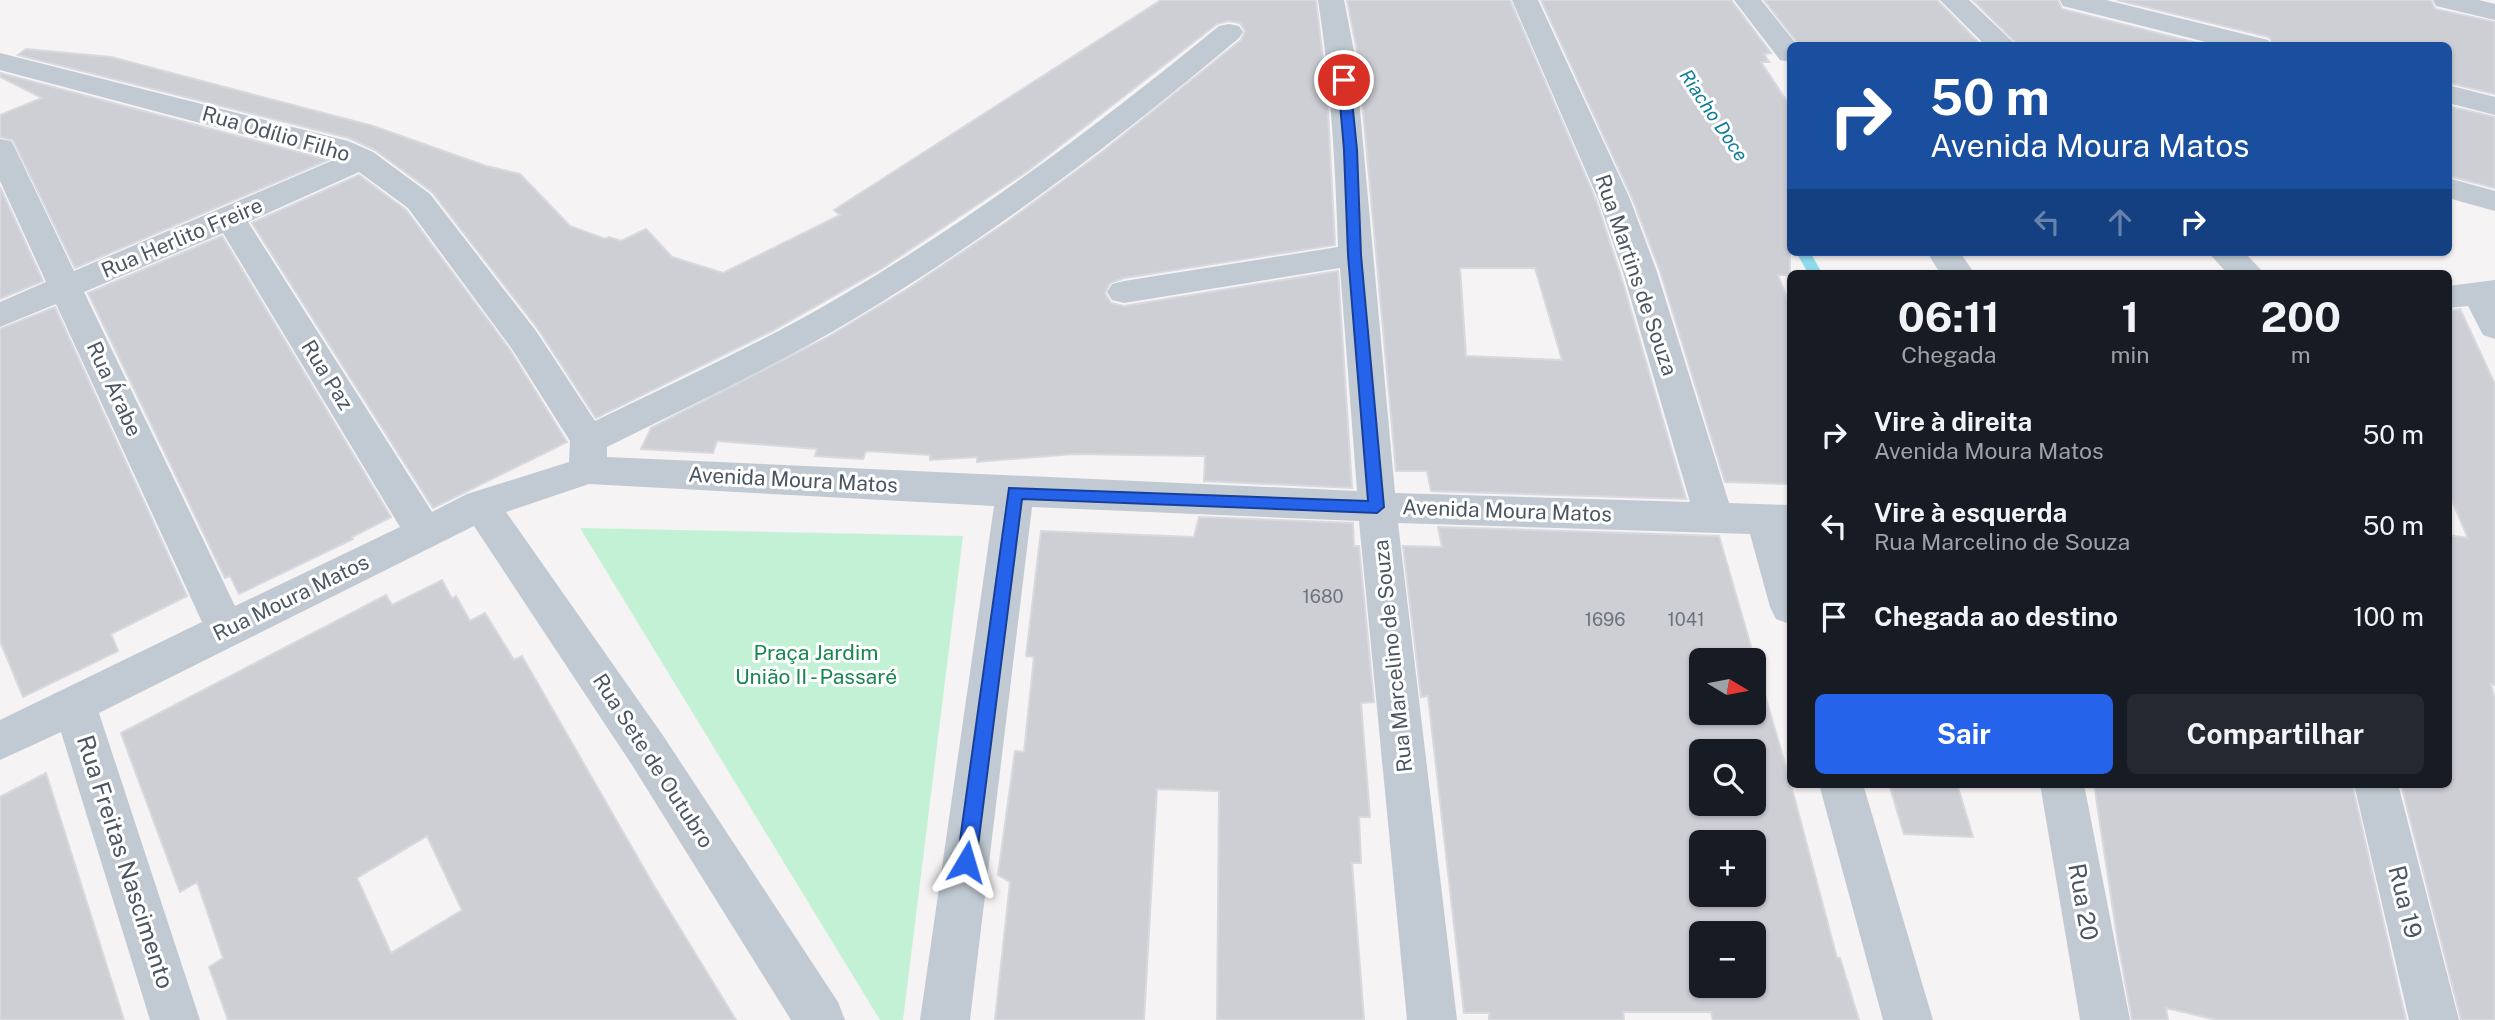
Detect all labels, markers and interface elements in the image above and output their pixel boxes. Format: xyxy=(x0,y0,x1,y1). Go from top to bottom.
pin xyxy=(1314,50,1374,110)
icon: arrive xyxy=(1325,61,1363,99)
water label: Riacho Doce xyxy=(1675,65,1753,165)
text: 50 m xyxy=(1930,68,2050,126)
icon: right xyxy=(1815,70,1906,161)
street label: Rua Odílio Filho xyxy=(199,100,353,167)
text: Avenida Moura Matos xyxy=(1930,127,2249,164)
street label: Rua Martins de Souza xyxy=(1590,171,1683,379)
street label: Rua Herlito Freire xyxy=(97,192,266,283)
icon: left xyxy=(2028,203,2066,241)
icon: ahead xyxy=(2101,203,2139,241)
icon: right xyxy=(2174,203,2212,241)
text: 06:11 xyxy=(1898,292,2000,341)
text: 1 xyxy=(2121,292,2139,341)
text: 200 xyxy=(2260,292,2341,341)
street label: Rua Paz xyxy=(296,335,359,414)
street label: Rua Árabe xyxy=(82,337,147,440)
text: Chegada xyxy=(1901,341,1996,368)
text: min xyxy=(2111,341,2150,368)
text: m xyxy=(2291,341,2311,368)
text: Vire à direita xyxy=(1874,406,2032,437)
icon: right xyxy=(1815,416,1853,454)
text: 50 m xyxy=(2363,419,2424,450)
text: Avenida Moura Matos xyxy=(1874,437,2104,464)
street label: Avenida Moura Matos xyxy=(688,462,898,497)
street label: Avenida Moura Matos xyxy=(1402,494,1612,527)
text: Vire à esquerda xyxy=(1874,497,2067,528)
icon: left xyxy=(1815,507,1853,545)
text: 50 m xyxy=(2363,510,2424,541)
text: Rua Marcelino de Souza xyxy=(1874,528,2130,555)
street label: Rua Marcelino de Souza xyxy=(1368,538,1417,774)
street label: Rua Moura Matos xyxy=(209,549,373,646)
house number: 1680 xyxy=(1303,586,1343,607)
icon: arrive xyxy=(1815,598,1853,636)
text: Chegada ao destino xyxy=(1874,601,2118,632)
text: 100 m xyxy=(2353,601,2424,632)
house number: 1696 xyxy=(1585,609,1625,630)
house number: 1041 xyxy=(1668,609,1704,630)
park label: Praça Jardim União II - Passaré xyxy=(735,640,897,689)
north arrow xyxy=(1689,648,1766,724)
map controls xyxy=(1689,648,1766,998)
street label: Rua Sete de Outubro xyxy=(588,669,719,853)
button: Sair xyxy=(1815,694,2113,774)
button: Compartilhar xyxy=(2127,694,2424,774)
street label: Rua Freitas Nascimento xyxy=(72,731,180,992)
button: search xyxy=(1689,739,1766,816)
position arrow xyxy=(929,825,1003,899)
button: + xyxy=(1689,830,1766,907)
street label: Rua 20 xyxy=(2063,861,2105,943)
street label: Rua 19 xyxy=(2383,863,2428,941)
button: − xyxy=(1689,921,1766,998)

